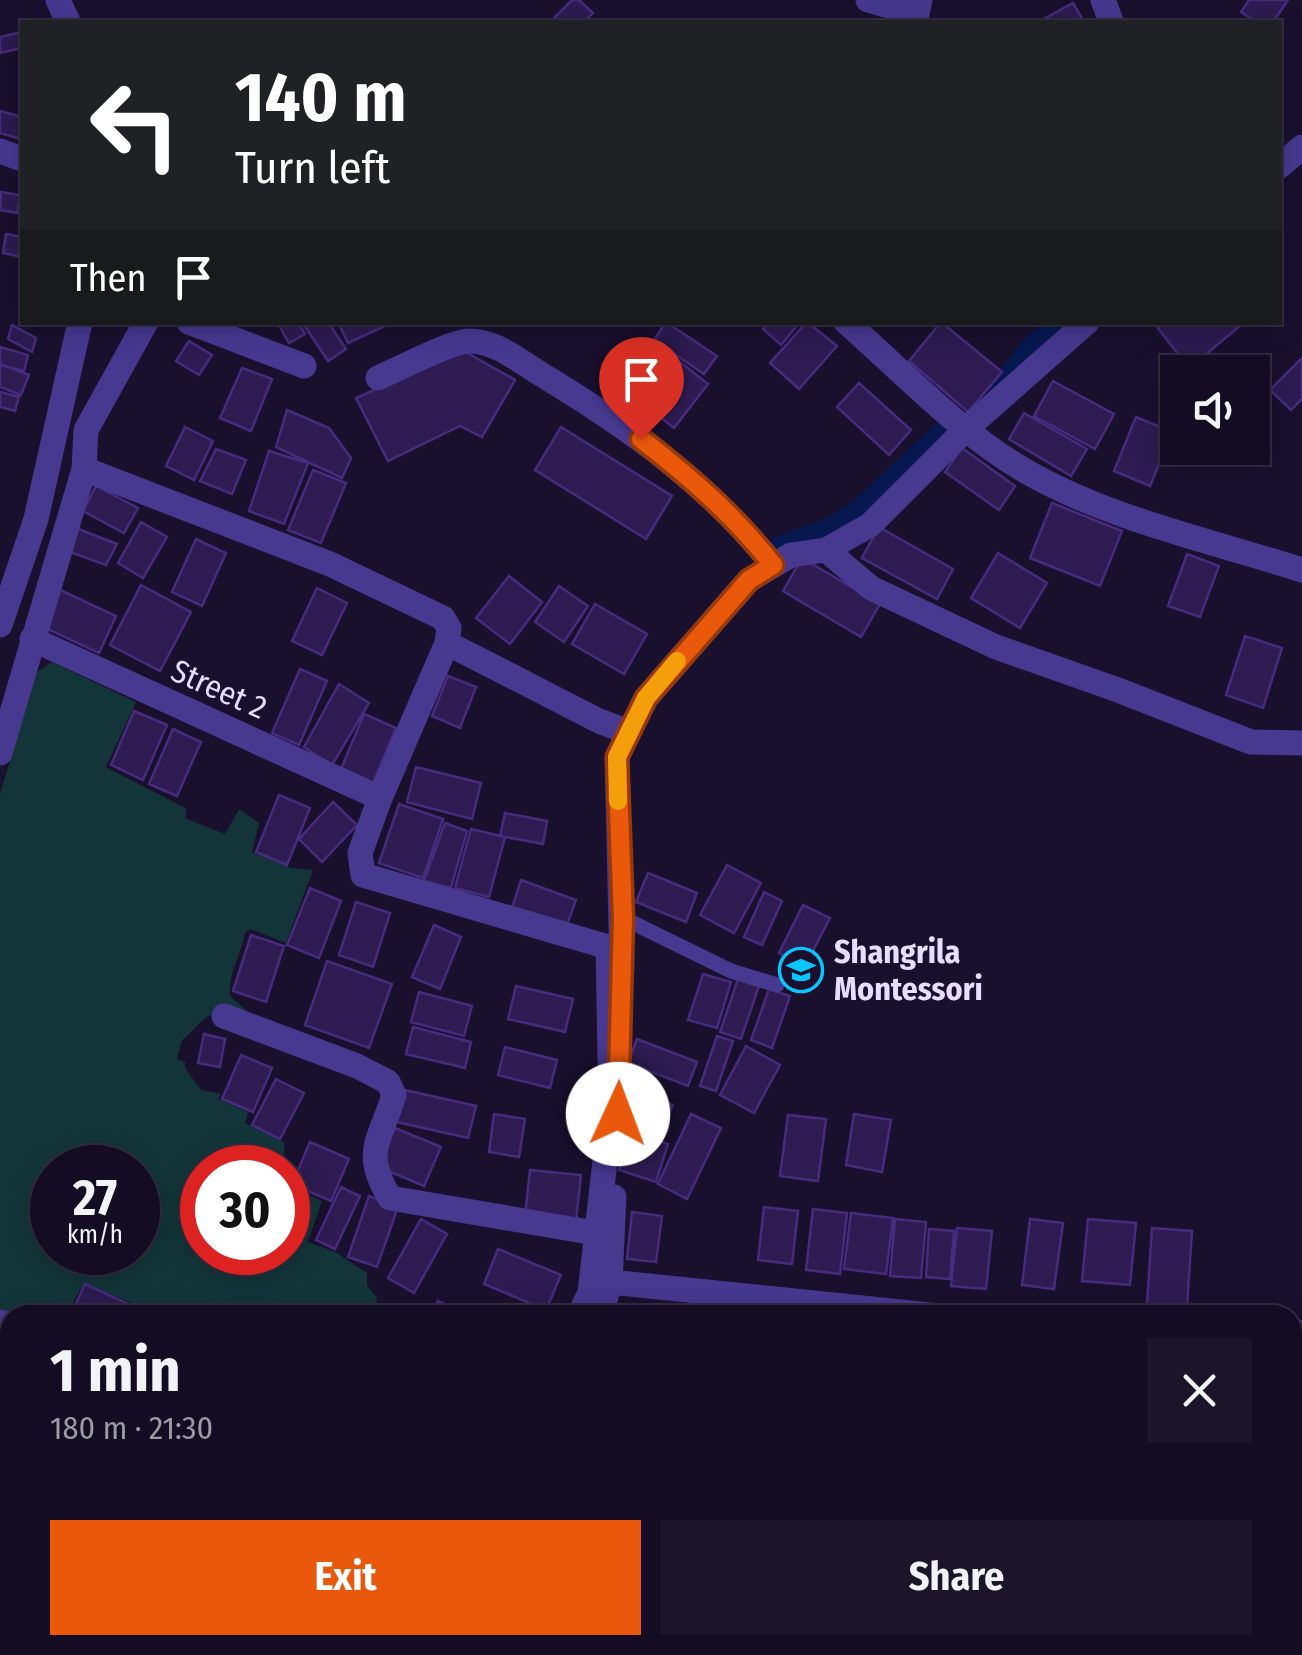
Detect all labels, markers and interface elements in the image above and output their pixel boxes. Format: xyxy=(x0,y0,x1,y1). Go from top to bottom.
text: 140 m xyxy=(235,56,407,140)
icon: left xyxy=(70,60,200,190)
text: Turn left xyxy=(235,141,390,195)
icon: arrive xyxy=(166,250,221,305)
text: Then xyxy=(70,255,146,301)
pin xyxy=(599,337,684,440)
icon: arrive xyxy=(614,352,669,407)
map controls xyxy=(1160,355,1270,465)
button: sound xyxy=(1160,355,1270,465)
street label: Street 2 xyxy=(165,651,273,727)
place label: Shangrila Montessori xyxy=(834,933,983,1008)
school or university icon: Shangrila Montessori xyxy=(778,947,824,993)
position arrow xyxy=(566,1062,670,1166)
speed limit sign: 30 xyxy=(180,1145,310,1275)
text: 27 xyxy=(73,1168,117,1228)
text: km/h xyxy=(67,1220,123,1250)
text: 1 min xyxy=(50,1335,181,1407)
button: close xyxy=(1147,1338,1252,1443)
text: 180 m · 21:30 xyxy=(50,1409,213,1447)
button: Exit xyxy=(50,1520,641,1635)
button: Share xyxy=(661,1520,1252,1635)

